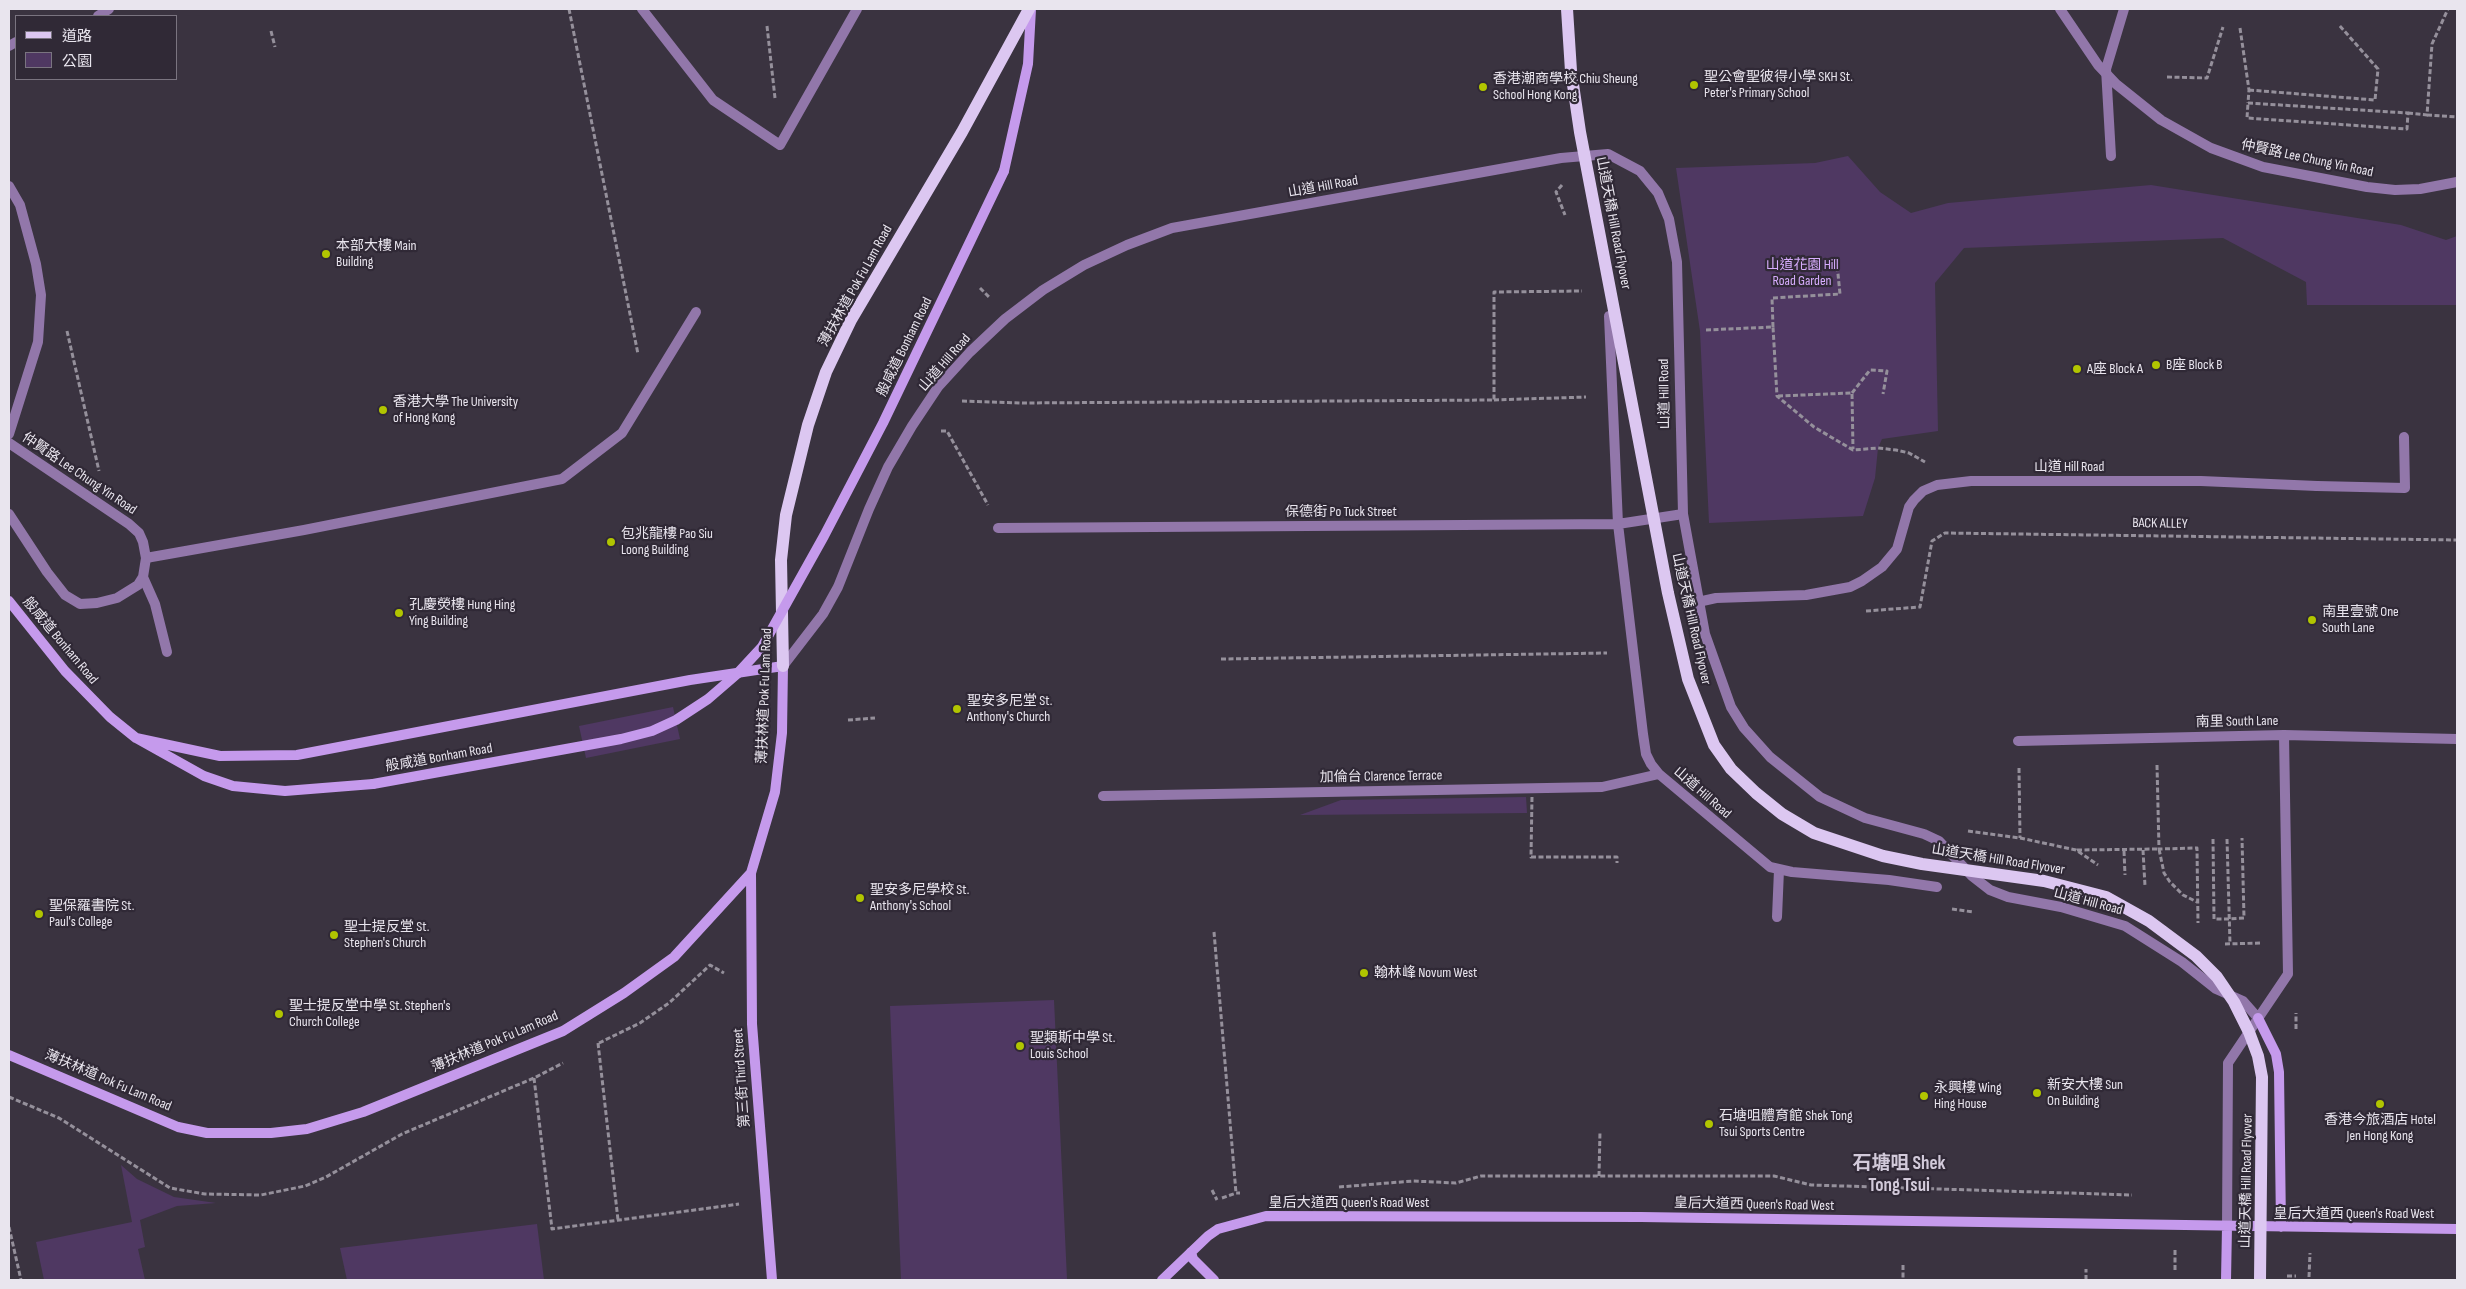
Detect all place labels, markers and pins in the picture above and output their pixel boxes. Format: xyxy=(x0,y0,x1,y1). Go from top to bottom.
place label: 聖公會聖彼得小學 SKH St. Peter's Primary School xyxy=(1704,69,1853,102)
place label: 香港潮商學校 Chiu Sheung School Hong Kong xyxy=(1493,71,1638,104)
marker: 聖公會聖彼得小學 SKH St. Peter's Primary School xyxy=(1688,79,1700,91)
marker: 香港潮商學校 Chiu Sheung School Hong Kong xyxy=(1477,81,1489,93)
place label: 本部大樓 Main Building xyxy=(336,238,417,270)
marker: 本部大樓 Main Building xyxy=(320,248,332,260)
place label: B座 Block B xyxy=(2166,357,2223,373)
marker: B座 Block B xyxy=(2150,359,2162,371)
place label: A座 Block A xyxy=(2087,361,2143,377)
marker: A座 Block A xyxy=(2071,363,2083,375)
place label: 香港大學 The University of Hong Kong xyxy=(393,394,518,427)
marker: 香港大學 The University of Hong Kong xyxy=(377,404,389,416)
place label: 包兆龍樓 Pao Siu Loong Building xyxy=(621,526,713,558)
marker: 包兆龍樓 Pao Siu Loong Building xyxy=(605,536,617,548)
place label: 孔慶熒樓 Hung Hing Ying Building xyxy=(409,597,515,630)
place label: 南里壹號 One South Lane xyxy=(2322,604,2399,636)
marker: 孔慶熒樓 Hung Hing Ying Building xyxy=(393,607,405,619)
marker: 南里壹號 One South Lane xyxy=(2306,614,2318,626)
place label: 聖安多尼堂 St. Anthony's Church xyxy=(967,693,1052,726)
marker: 聖安多尼堂 St. Anthony's Church xyxy=(951,703,963,715)
place label: 聖安多尼學校 St. Anthony's School xyxy=(870,882,969,914)
marker: 聖安多尼學校 St. Anthony's School xyxy=(854,892,866,904)
place label: 聖保羅書院 St. Paul's College xyxy=(49,898,134,930)
marker: 聖保羅書院 St. Paul's College xyxy=(33,908,45,920)
place label: 聖士提反堂 St. Stephen's Church xyxy=(344,919,429,952)
marker: 聖士提反堂 St. Stephen's Church xyxy=(328,929,340,941)
place label: 翰林峰 Novum West xyxy=(1374,965,1477,981)
marker: 翰林峰 Novum West xyxy=(1358,967,1370,979)
place label: 聖士提反堂中學 St. Stephen's Church College xyxy=(289,998,450,1030)
marker: 聖士提反堂中學 St. Stephen's Church College xyxy=(273,1008,285,1020)
place label: 聖類斯中學 St. Louis School xyxy=(1030,1030,1115,1062)
marker: 聖類斯中學 St. Louis School xyxy=(1014,1040,1026,1052)
place label: 新安大樓 Sun On Building xyxy=(2047,1077,2123,1110)
place label: 永興樓 Wing Hing House xyxy=(1934,1080,2002,1112)
marker: 新安大樓 Sun On Building xyxy=(2031,1087,2043,1099)
marker: 永興樓 Wing Hing House xyxy=(1918,1090,1930,1102)
marker: 香港今旅酒店 Hotel Jen Hong Kong xyxy=(2374,1098,2386,1110)
place label: 石塘咀體育館 Shek Tong Tsui Sports Centre xyxy=(1719,1108,1853,1140)
place label: 香港今旅酒店 Hotel Jen Hong Kong xyxy=(2324,1112,2436,1144)
marker: 石塘咀體育館 Shek Tong Tsui Sports Centre xyxy=(1703,1118,1715,1130)

